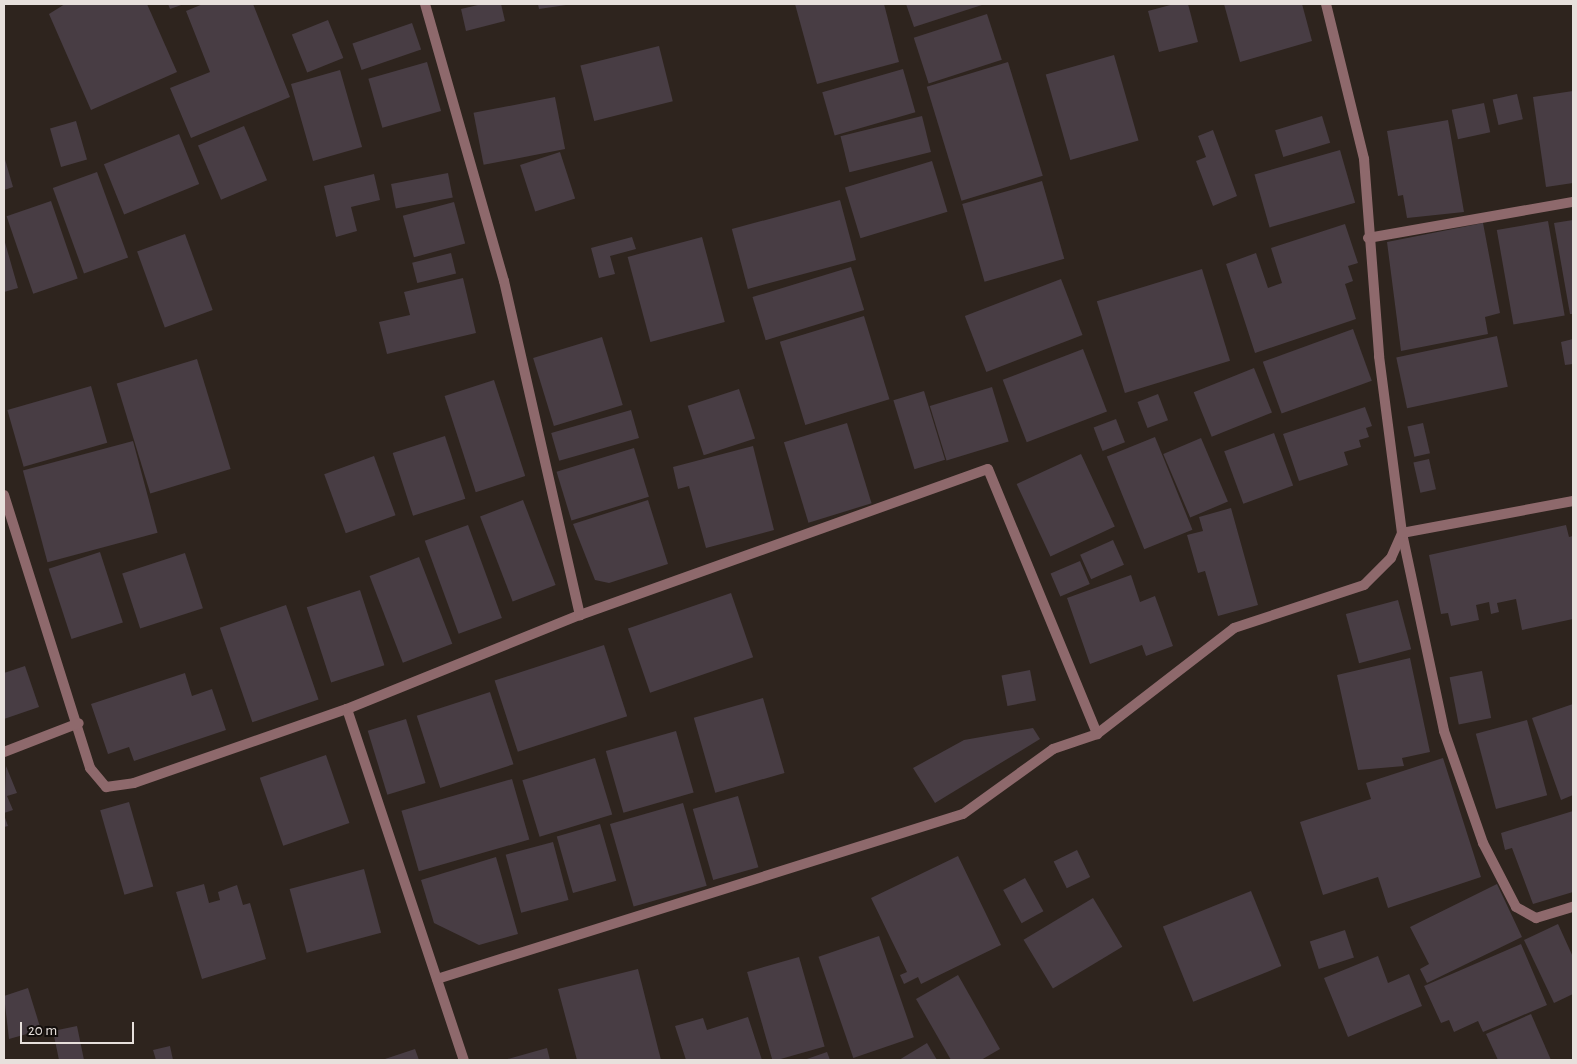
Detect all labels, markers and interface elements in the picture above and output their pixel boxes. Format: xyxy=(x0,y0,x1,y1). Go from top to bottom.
scale bar xyxy=(22,1012,136,1044)
text: 20 m xyxy=(28,1023,57,1038)

